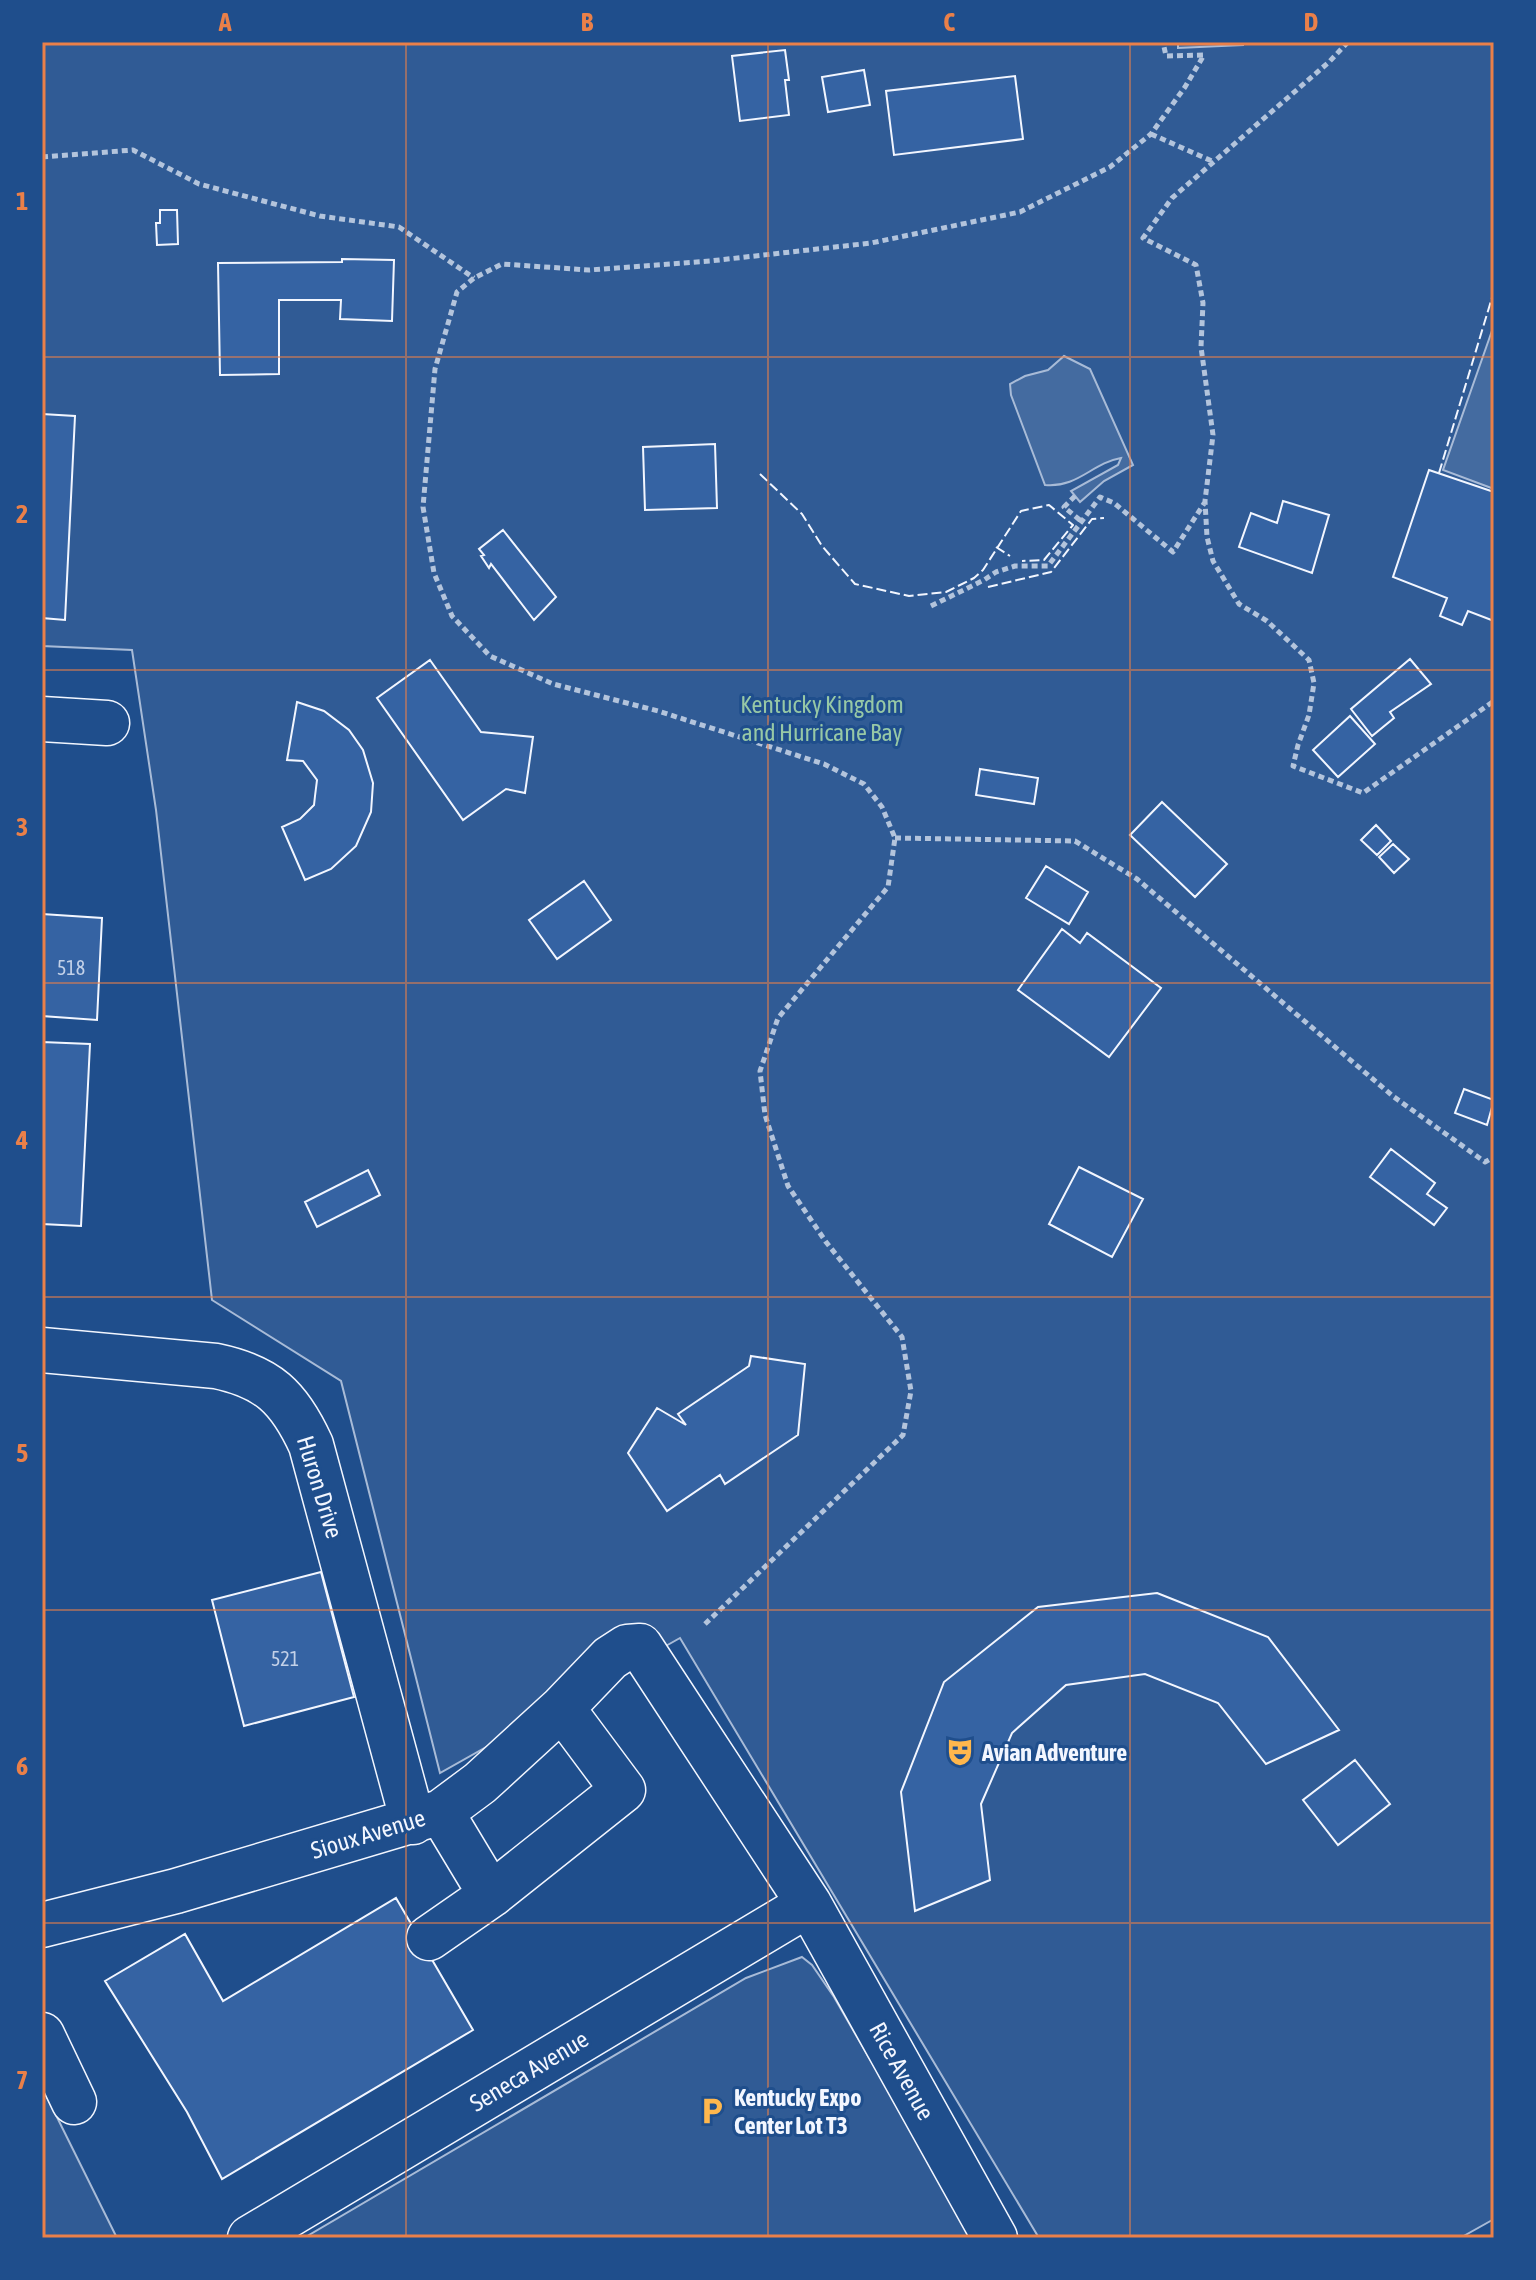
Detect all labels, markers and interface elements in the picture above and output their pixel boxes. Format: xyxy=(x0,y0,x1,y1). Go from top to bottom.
text: A xyxy=(218,7,232,37)
text: B xyxy=(581,7,594,37)
text: C xyxy=(943,7,955,37)
text: D xyxy=(1304,7,1318,37)
text: 1 xyxy=(16,186,28,216)
text: 2 xyxy=(16,499,28,529)
park label: Kentucky Kingdom and Hurricane Bay xyxy=(740,691,904,746)
text: 3 xyxy=(16,812,28,842)
house number: 518 xyxy=(57,956,85,979)
text: 4 xyxy=(15,1125,28,1155)
street label: Huron Drive xyxy=(292,1433,348,1541)
text: 5 xyxy=(16,1438,28,1468)
house number: 521 xyxy=(271,1647,299,1670)
theatre icon: Avian Adventure xyxy=(945,1737,975,1767)
place label: Avian Adventure xyxy=(981,1739,1127,1766)
text: 6 xyxy=(16,1751,28,1781)
street label: Sioux Avenue xyxy=(308,1804,428,1864)
street label: Rice Avenue xyxy=(864,2018,940,2124)
street label: Seneca Avenue xyxy=(465,2025,593,2117)
text: 7 xyxy=(16,2065,28,2095)
place label: Kentucky Expo Center Lot T3 xyxy=(734,2084,862,2139)
parking icon: Kentucky Expo Center Lot T3 xyxy=(697,2096,727,2126)

